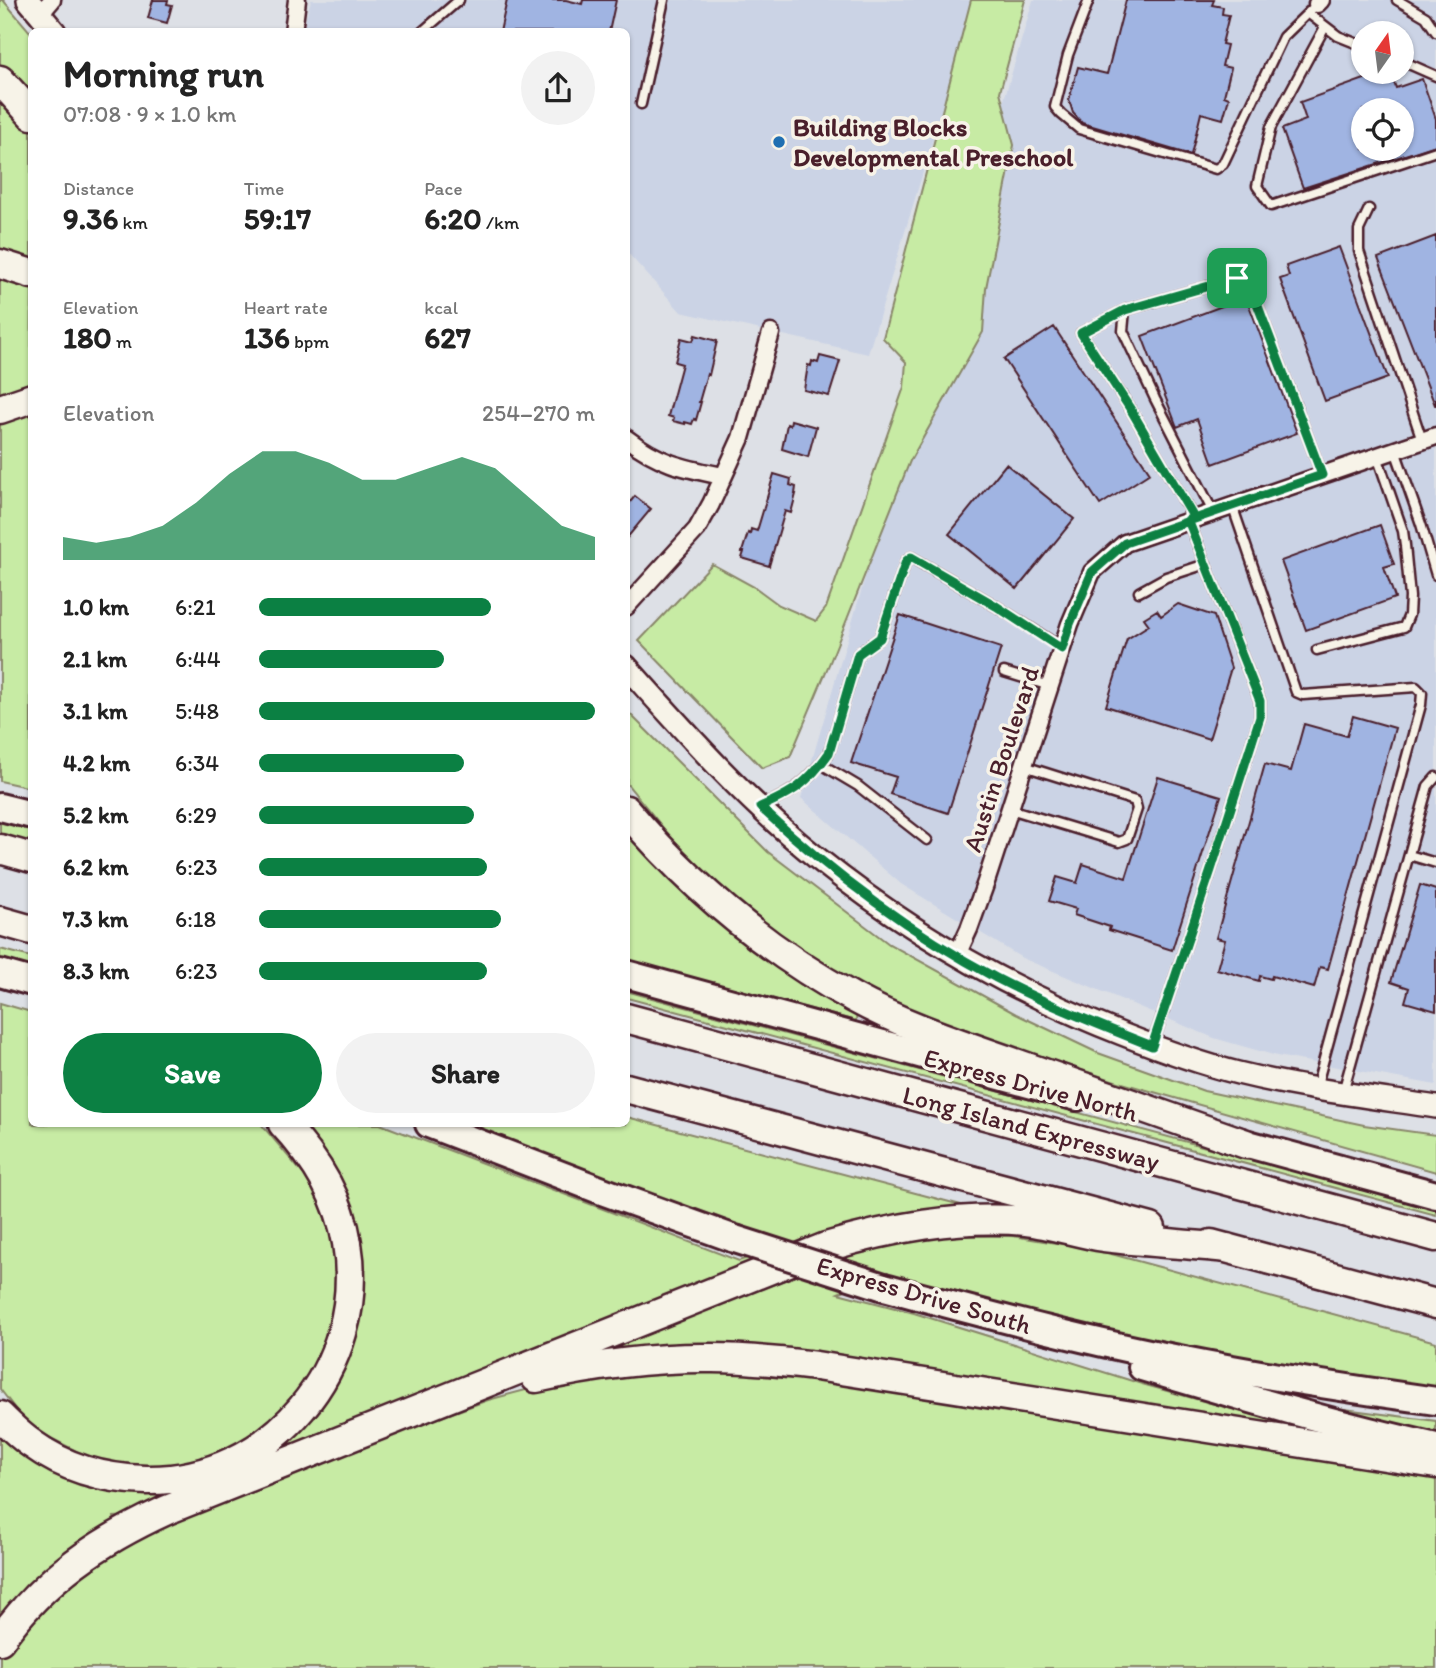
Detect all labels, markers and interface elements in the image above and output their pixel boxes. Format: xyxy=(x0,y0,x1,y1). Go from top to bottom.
north arrow xyxy=(1351,21,1414,84)
map controls xyxy=(1351,21,1414,161)
text: Morning run xyxy=(63,51,264,97)
button: share xyxy=(521,51,595,125)
button: locate xyxy=(1351,98,1414,161)
text: 07:08 · 9 × 1.0 km xyxy=(63,100,237,128)
place label: Building Blocks Developmental Preschool xyxy=(793,111,1074,173)
marker: Building Blocks Developmental Preschool xyxy=(771,134,787,150)
text: Distance xyxy=(63,177,134,200)
text: Time xyxy=(244,177,284,200)
text: Pace xyxy=(424,177,462,200)
text: 9.36 xyxy=(63,200,118,237)
text: 59:17 xyxy=(244,200,311,237)
text: 6:20 xyxy=(424,200,482,237)
text: km xyxy=(118,211,148,234)
text: /km xyxy=(482,211,519,234)
pin xyxy=(1207,248,1267,308)
icon: arrive xyxy=(1218,259,1256,297)
text: Elevation xyxy=(63,296,139,319)
text: Heart rate xyxy=(244,296,328,319)
text: kcal xyxy=(424,296,458,319)
text: 180 xyxy=(63,319,112,356)
text: 136 xyxy=(244,319,290,356)
text: 627 xyxy=(424,319,471,356)
text: m xyxy=(112,330,132,353)
text: bpm xyxy=(290,330,329,353)
text: Elevation xyxy=(63,399,154,427)
text: 254–270 m xyxy=(482,399,595,427)
text: 1.0 km xyxy=(63,593,129,621)
text: 6:21 xyxy=(175,593,216,621)
text: 2.1 km xyxy=(63,645,127,673)
text: 6:44 xyxy=(175,645,220,673)
street label: Austin Boulevard xyxy=(956,661,1046,856)
text: 3.1 km xyxy=(63,697,127,725)
text: 5:48 xyxy=(175,697,219,725)
text: 4.2 km xyxy=(63,749,130,777)
text: 6:34 xyxy=(175,749,219,777)
text: 5.2 km xyxy=(63,801,128,829)
text: 6:29 xyxy=(175,801,217,829)
text: 6.2 km xyxy=(63,853,129,881)
text: 6:23 xyxy=(175,853,217,881)
text: 7.3 km xyxy=(63,905,128,933)
text: 6:18 xyxy=(175,905,216,933)
text: 8.3 km xyxy=(63,957,129,985)
text: 6:23 xyxy=(175,957,217,985)
button: Save xyxy=(63,1033,322,1113)
button: Share xyxy=(336,1033,595,1113)
street label: Express Drive North xyxy=(920,1041,1142,1129)
street label: Long Island Expressway xyxy=(899,1078,1163,1178)
street label: Express Drive South xyxy=(813,1249,1035,1341)

